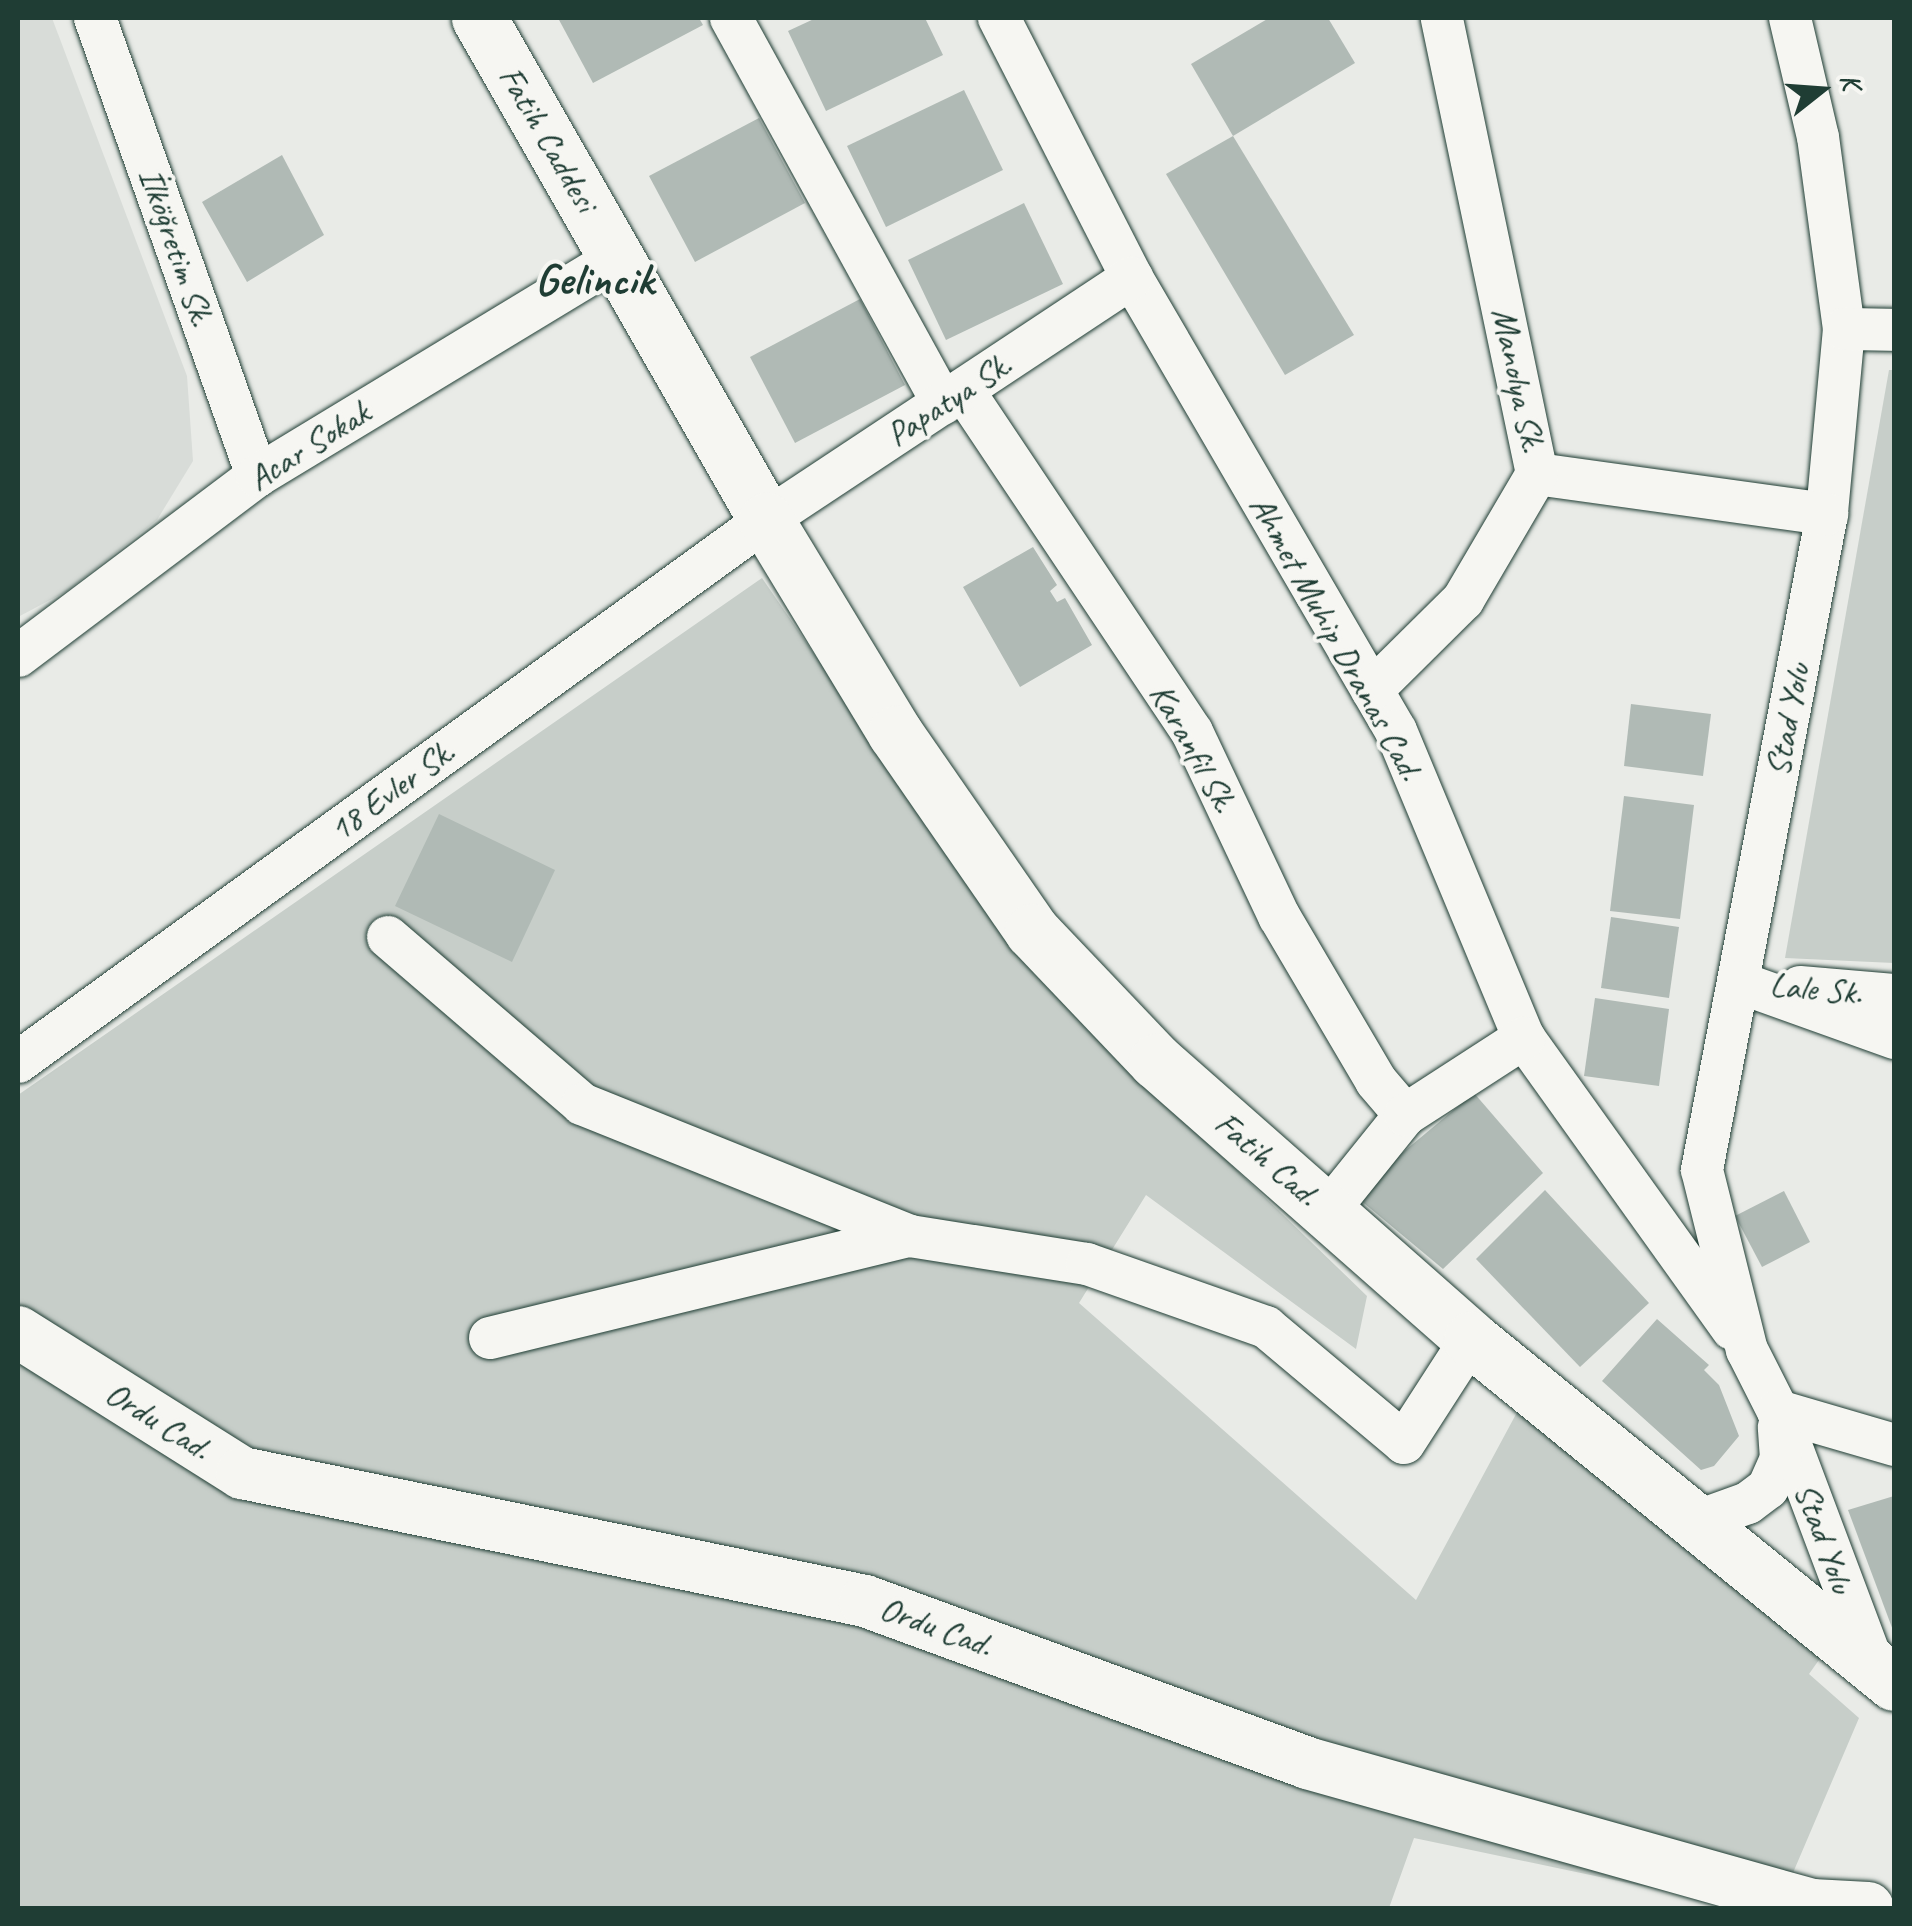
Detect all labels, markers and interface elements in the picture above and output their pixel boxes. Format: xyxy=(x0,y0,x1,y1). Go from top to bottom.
north arrow xyxy=(1772,40,1872,140)
street label: Fatih Caddesi xyxy=(489,58,607,220)
text: K xyxy=(1832,69,1870,93)
street label: İlköğretim Sk. xyxy=(129,162,223,332)
district label: Gelincik xyxy=(535,253,653,307)
street label: Manolya Sk. xyxy=(1482,304,1554,456)
street label: Papatya Sk. xyxy=(879,344,1019,456)
street label: Acar Sokak xyxy=(241,392,377,500)
street label: Ahmet Muhip Dranas Cad. xyxy=(1240,488,1432,788)
street label: Stad Yolu xyxy=(1757,660,1819,780)
street label: Karanfil Sk. xyxy=(1140,676,1246,820)
street label: 18 Evler Sk. xyxy=(321,731,463,851)
street label: Lale Sk. xyxy=(1768,964,1864,1014)
street label: Fatih Cad. xyxy=(1206,1102,1328,1216)
street label: Ordu Cad. xyxy=(97,1372,219,1470)
street label: Stad Yolu xyxy=(1785,1477,1863,1599)
street label: Ordu Cad. xyxy=(874,1587,998,1667)

